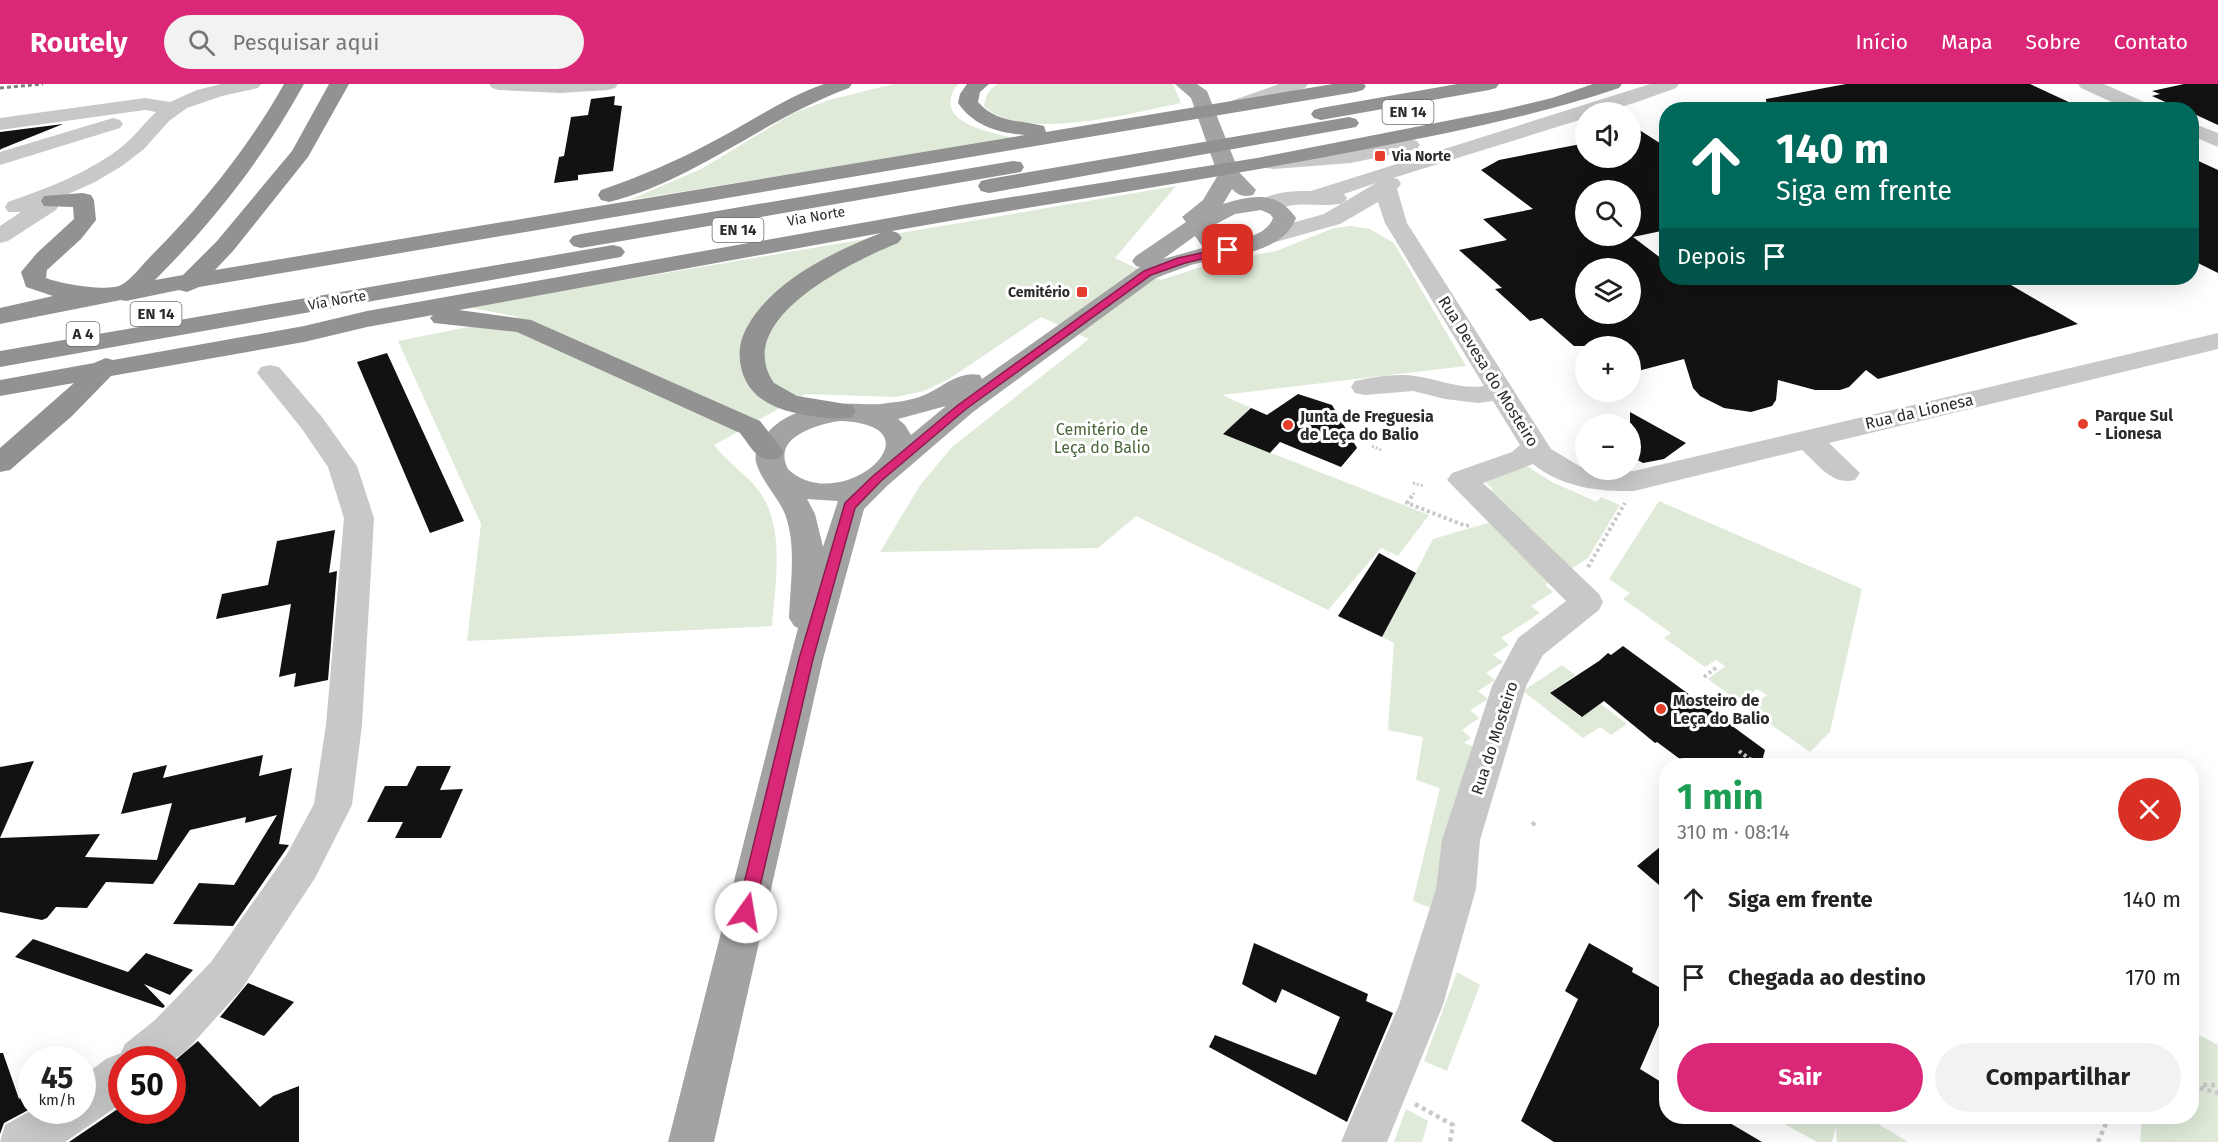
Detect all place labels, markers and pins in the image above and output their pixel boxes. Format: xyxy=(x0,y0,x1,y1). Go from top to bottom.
place label: Via Norte xyxy=(1391,148,1451,165)
marker: Via Norte xyxy=(1373,149,1387,163)
pin xyxy=(1202,224,1253,275)
place label: Cemitério xyxy=(1008,284,1070,301)
marker: Cemitério xyxy=(1075,285,1089,299)
place label: Parque Sul - Lionesa xyxy=(2095,406,2173,443)
place label: Junta de Freguesia de Leça do Balio xyxy=(1299,407,1434,445)
marker: Parque Sul - Lionesa xyxy=(2076,417,2090,431)
marker: Junta de Freguesia de Leça do Balio xyxy=(1281,418,1295,432)
place label: Mosteiro de Leça do Balio xyxy=(1673,691,1770,729)
marker: Mosteiro de Leça do Balio xyxy=(1654,702,1668,716)

